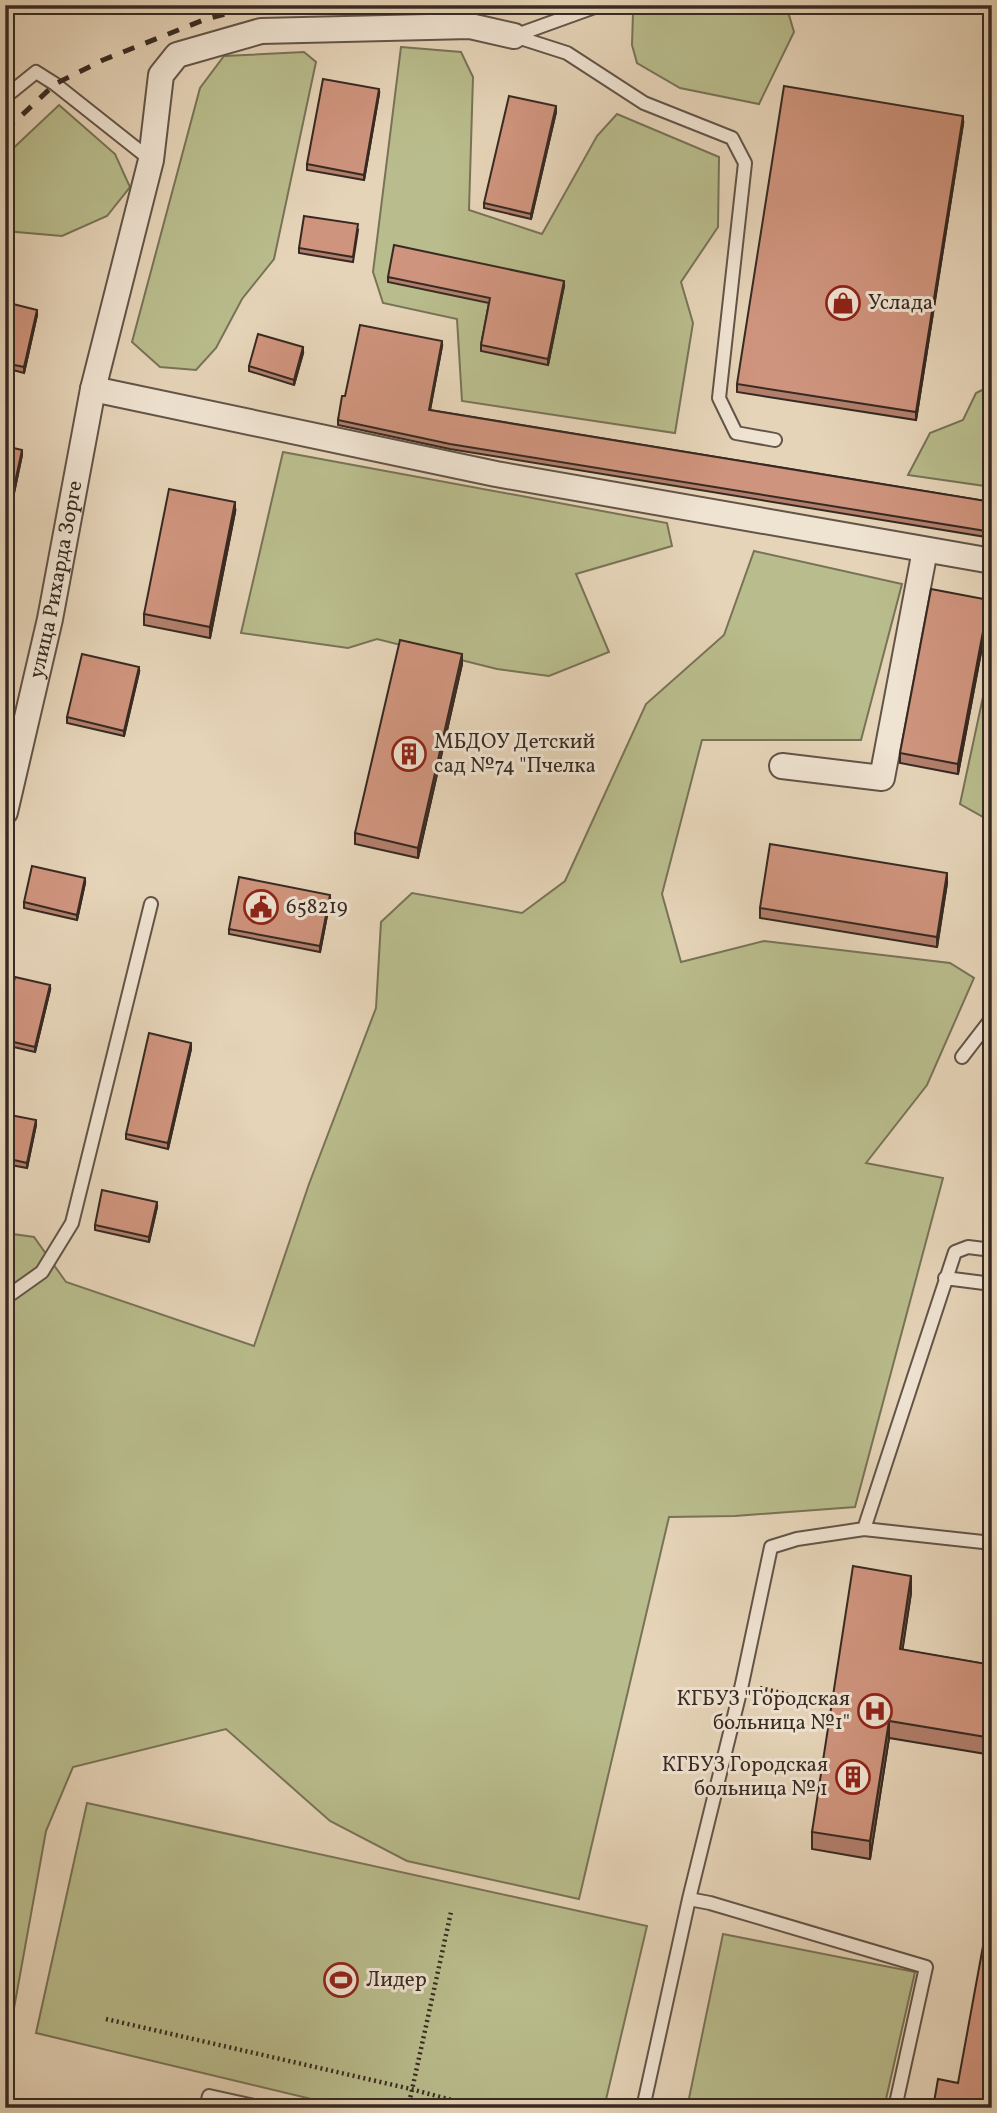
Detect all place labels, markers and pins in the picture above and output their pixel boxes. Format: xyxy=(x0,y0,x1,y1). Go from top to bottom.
shop icon: Услада xyxy=(824,284,862,322)
place label: Услада xyxy=(868,289,933,318)
place label: МБДОУ Детский сад №74 "Пчелка xyxy=(434,728,596,781)
building icon: МБДОУ Детский сад №74 "Пчелка xyxy=(390,735,428,773)
public building icon: 658219 xyxy=(242,888,280,926)
place label: 658219 xyxy=(286,893,348,922)
place label: КГБУЗ "Городская больница №1" xyxy=(677,1685,850,1738)
hospital icon: КГБУЗ "Городская больница №1" xyxy=(856,1692,894,1730)
place label: КГБУЗ Городская больница № 1 xyxy=(662,1751,828,1804)
building icon: КГБУЗ Городская больница № 1 xyxy=(834,1758,872,1796)
sports icon: Лидер xyxy=(322,1961,360,1999)
place label: Лидер xyxy=(366,1966,427,1995)

